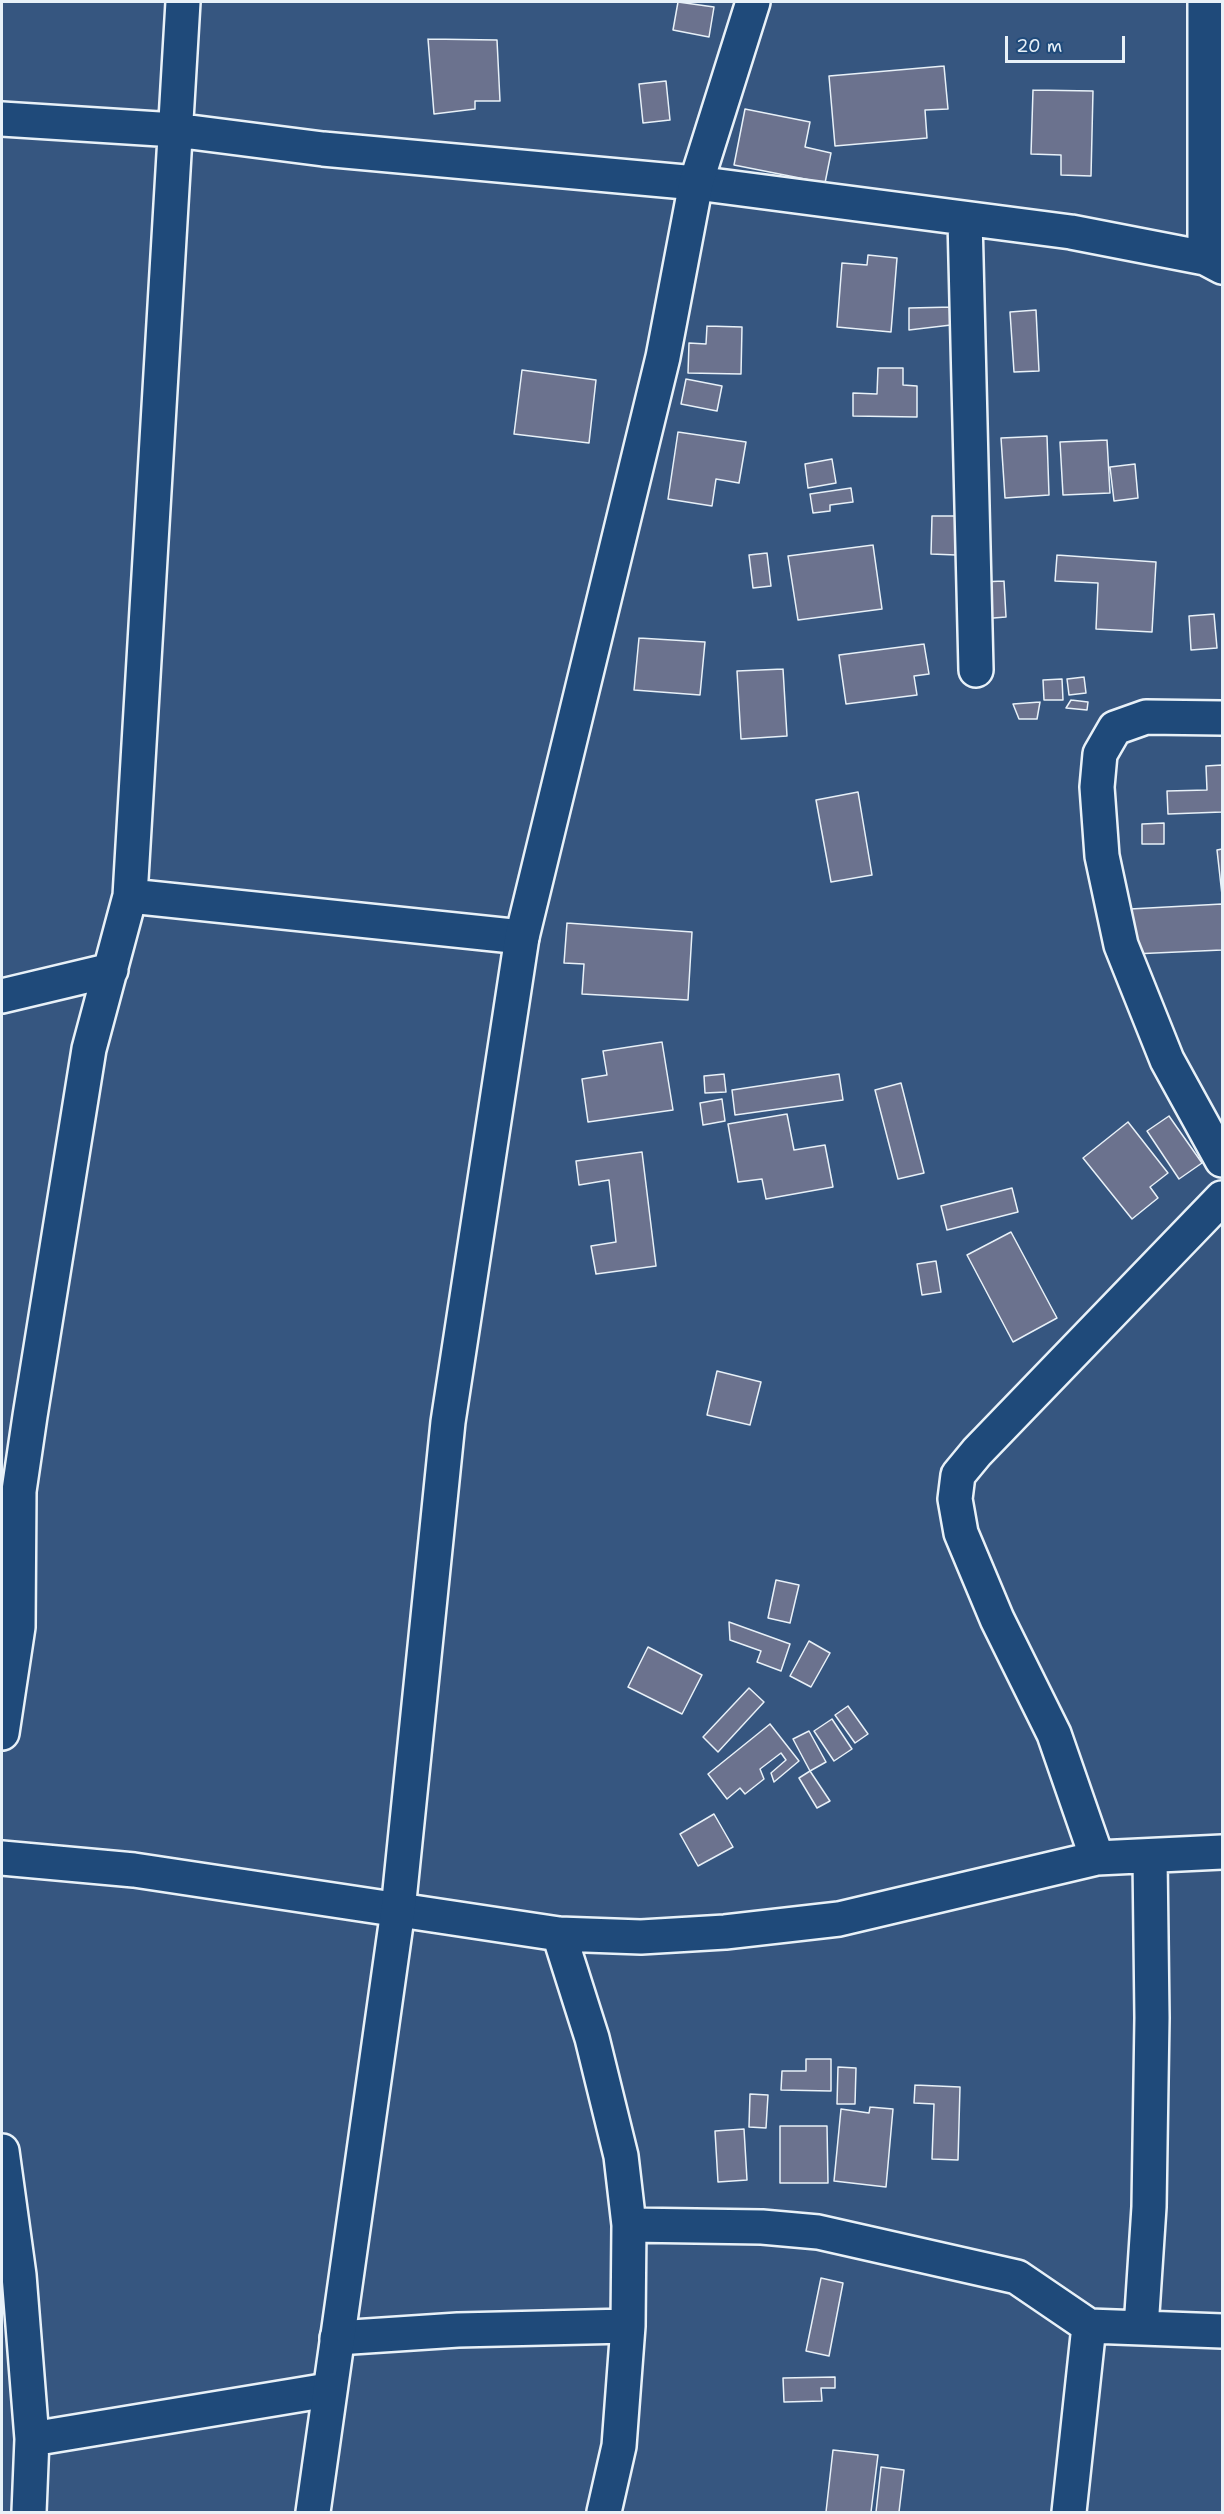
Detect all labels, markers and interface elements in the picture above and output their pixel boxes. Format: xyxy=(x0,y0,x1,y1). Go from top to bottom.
scale bar xyxy=(1008,24,1128,62)
text: 20 m xyxy=(1016,34,1062,58)

